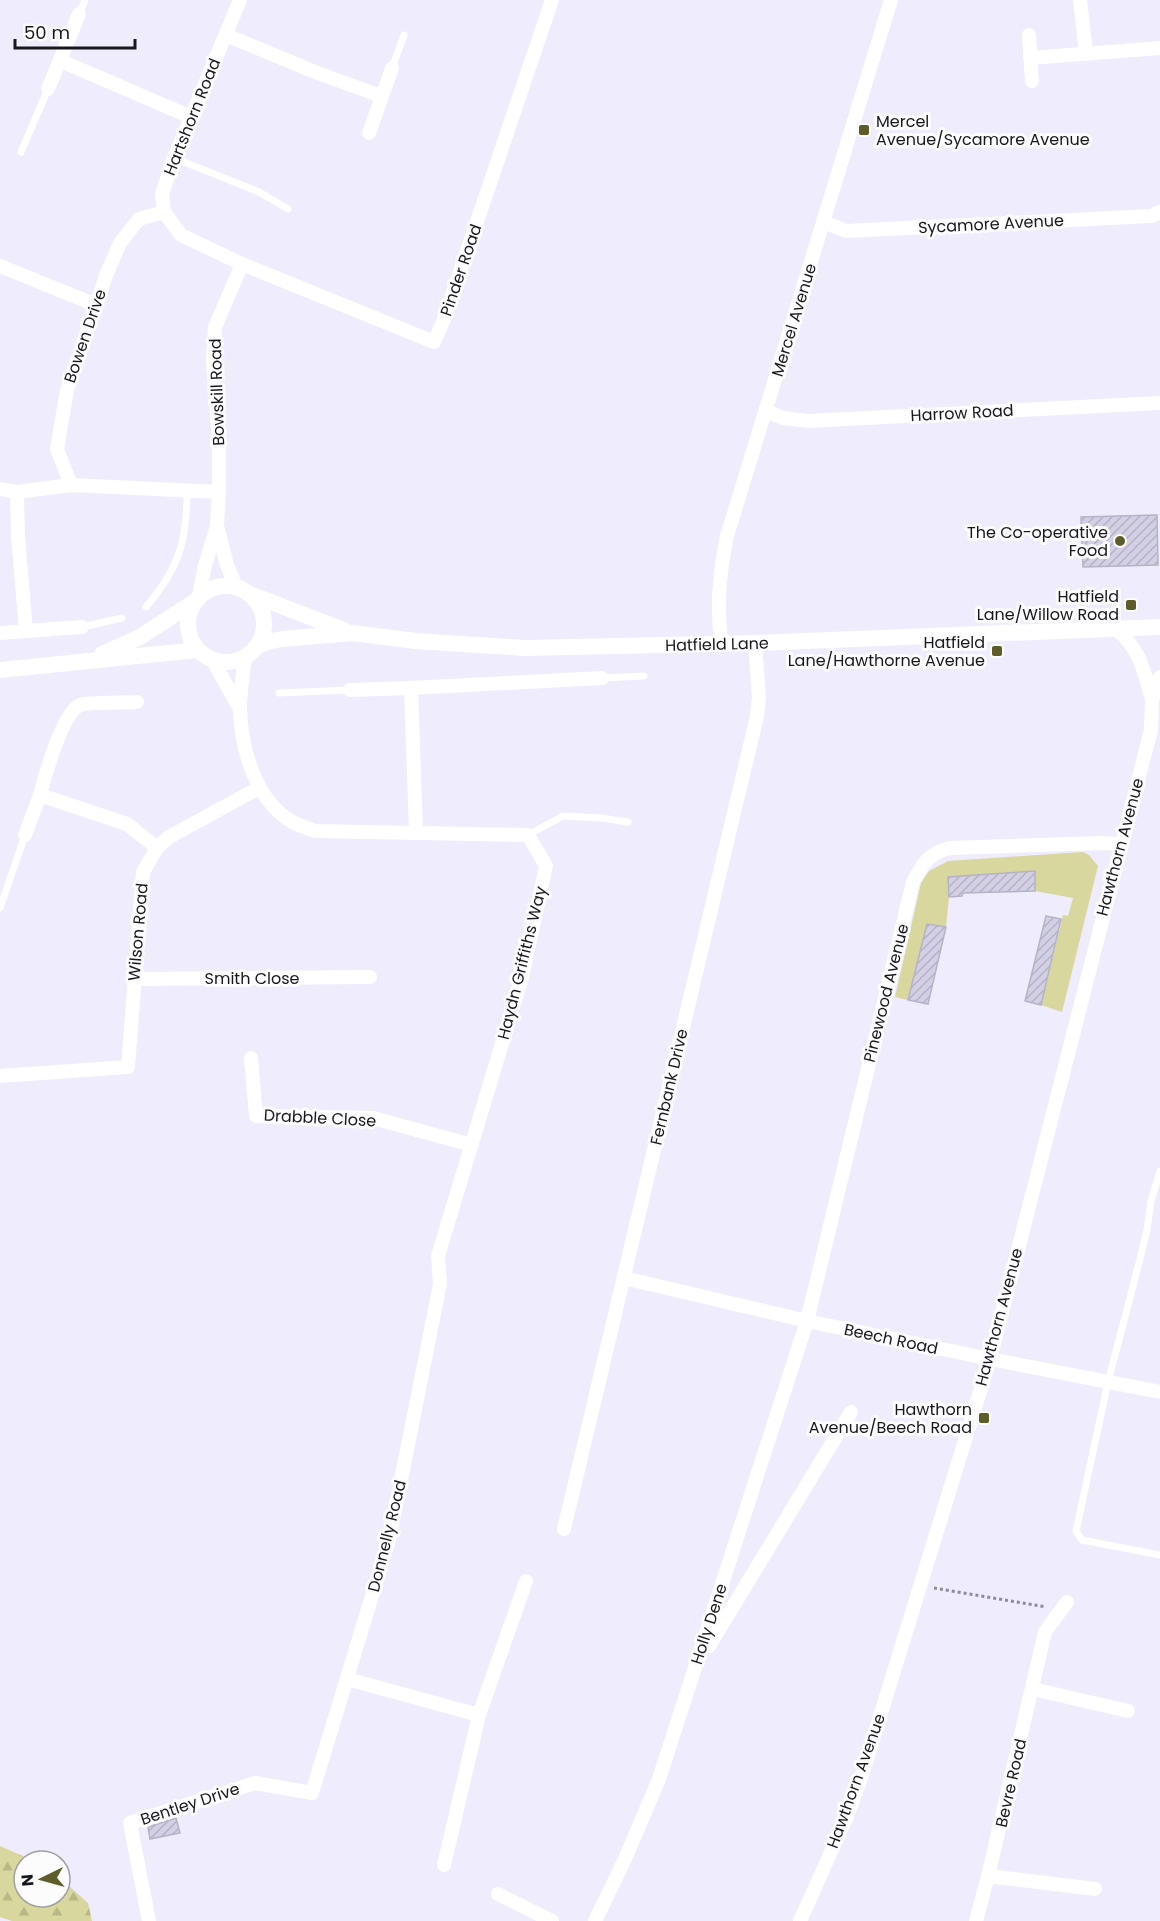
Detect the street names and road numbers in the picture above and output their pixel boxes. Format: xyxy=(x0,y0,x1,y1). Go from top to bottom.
street label: Hartshorn Road xyxy=(158,55,226,179)
street label: Sycamore Avenue xyxy=(918,209,1065,239)
street label: Pinder Road xyxy=(434,221,488,319)
street label: Mercel Avenue xyxy=(766,260,822,380)
street label: Bowen Drive xyxy=(58,286,112,386)
street label: Bowskill Road xyxy=(204,338,230,446)
street label: Harrow Road xyxy=(910,399,1014,427)
street label: Hatfield Lane xyxy=(665,631,769,656)
street label: Hawthorn Avenue xyxy=(1091,775,1149,918)
street label: Wilson Road xyxy=(122,882,154,982)
street label: Haydn Griffiths Way xyxy=(492,884,552,1042)
street label: Pinewood Avenue xyxy=(858,921,914,1065)
street label: Smith Close xyxy=(205,967,300,990)
street label: Fernbank Drive xyxy=(644,1027,694,1147)
street label: Drabble Close xyxy=(263,1104,377,1132)
street label: Hawthorn Avenue xyxy=(970,1245,1028,1388)
street label: Beech Road xyxy=(842,1318,940,1360)
street label: Donnelly Road xyxy=(362,1478,412,1594)
street label: Holly Dene xyxy=(685,1580,733,1667)
street label: Hawthorn Avenue xyxy=(821,1710,891,1852)
street label: Bevre Road xyxy=(990,1736,1032,1830)
street label: Bentley Drive xyxy=(137,1777,243,1831)

